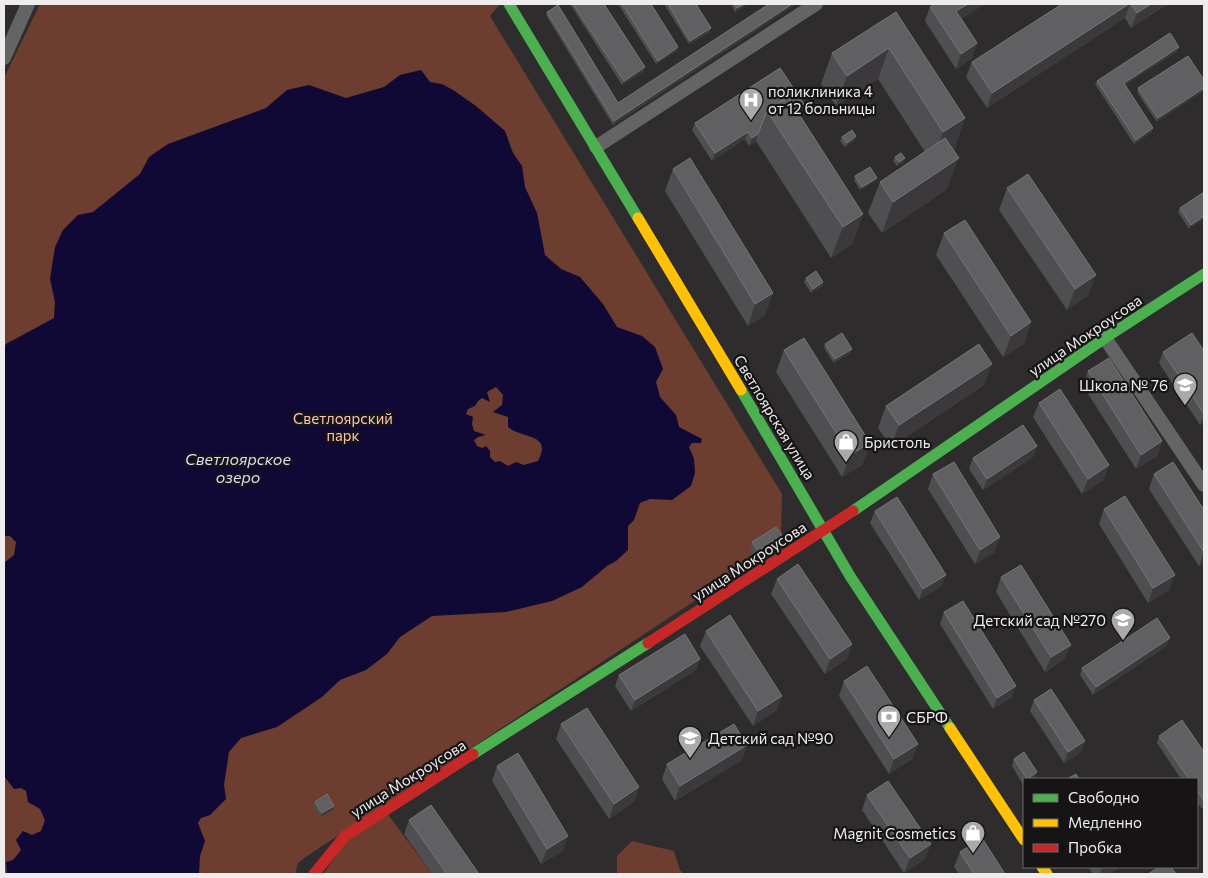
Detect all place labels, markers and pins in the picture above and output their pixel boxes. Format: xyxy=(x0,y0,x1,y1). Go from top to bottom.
place label: поликлиника 4 от 12 больницы xyxy=(768,82,875,117)
hospital icon: поликлиника 4 от 12 больницы xyxy=(738,87,764,121)
school or university icon: Школа № 76 xyxy=(1172,372,1198,406)
place label: Школа № 76 xyxy=(1079,376,1168,394)
shop icon: Бристоль xyxy=(833,429,859,463)
place label: Бристоль xyxy=(864,433,931,451)
school or university icon: Детский сад №270 xyxy=(1110,607,1136,641)
place label: Детский сад №270 xyxy=(973,611,1106,629)
bank icon: СБРФ xyxy=(876,704,902,738)
place label: СБРФ xyxy=(906,708,948,726)
school or university icon: Детский сад №90 xyxy=(677,725,703,759)
place label: Детский сад №90 xyxy=(708,729,833,747)
shop icon: Magnit Cosmetics xyxy=(960,820,986,854)
place label: Magnit Cosmetics xyxy=(833,824,956,842)

